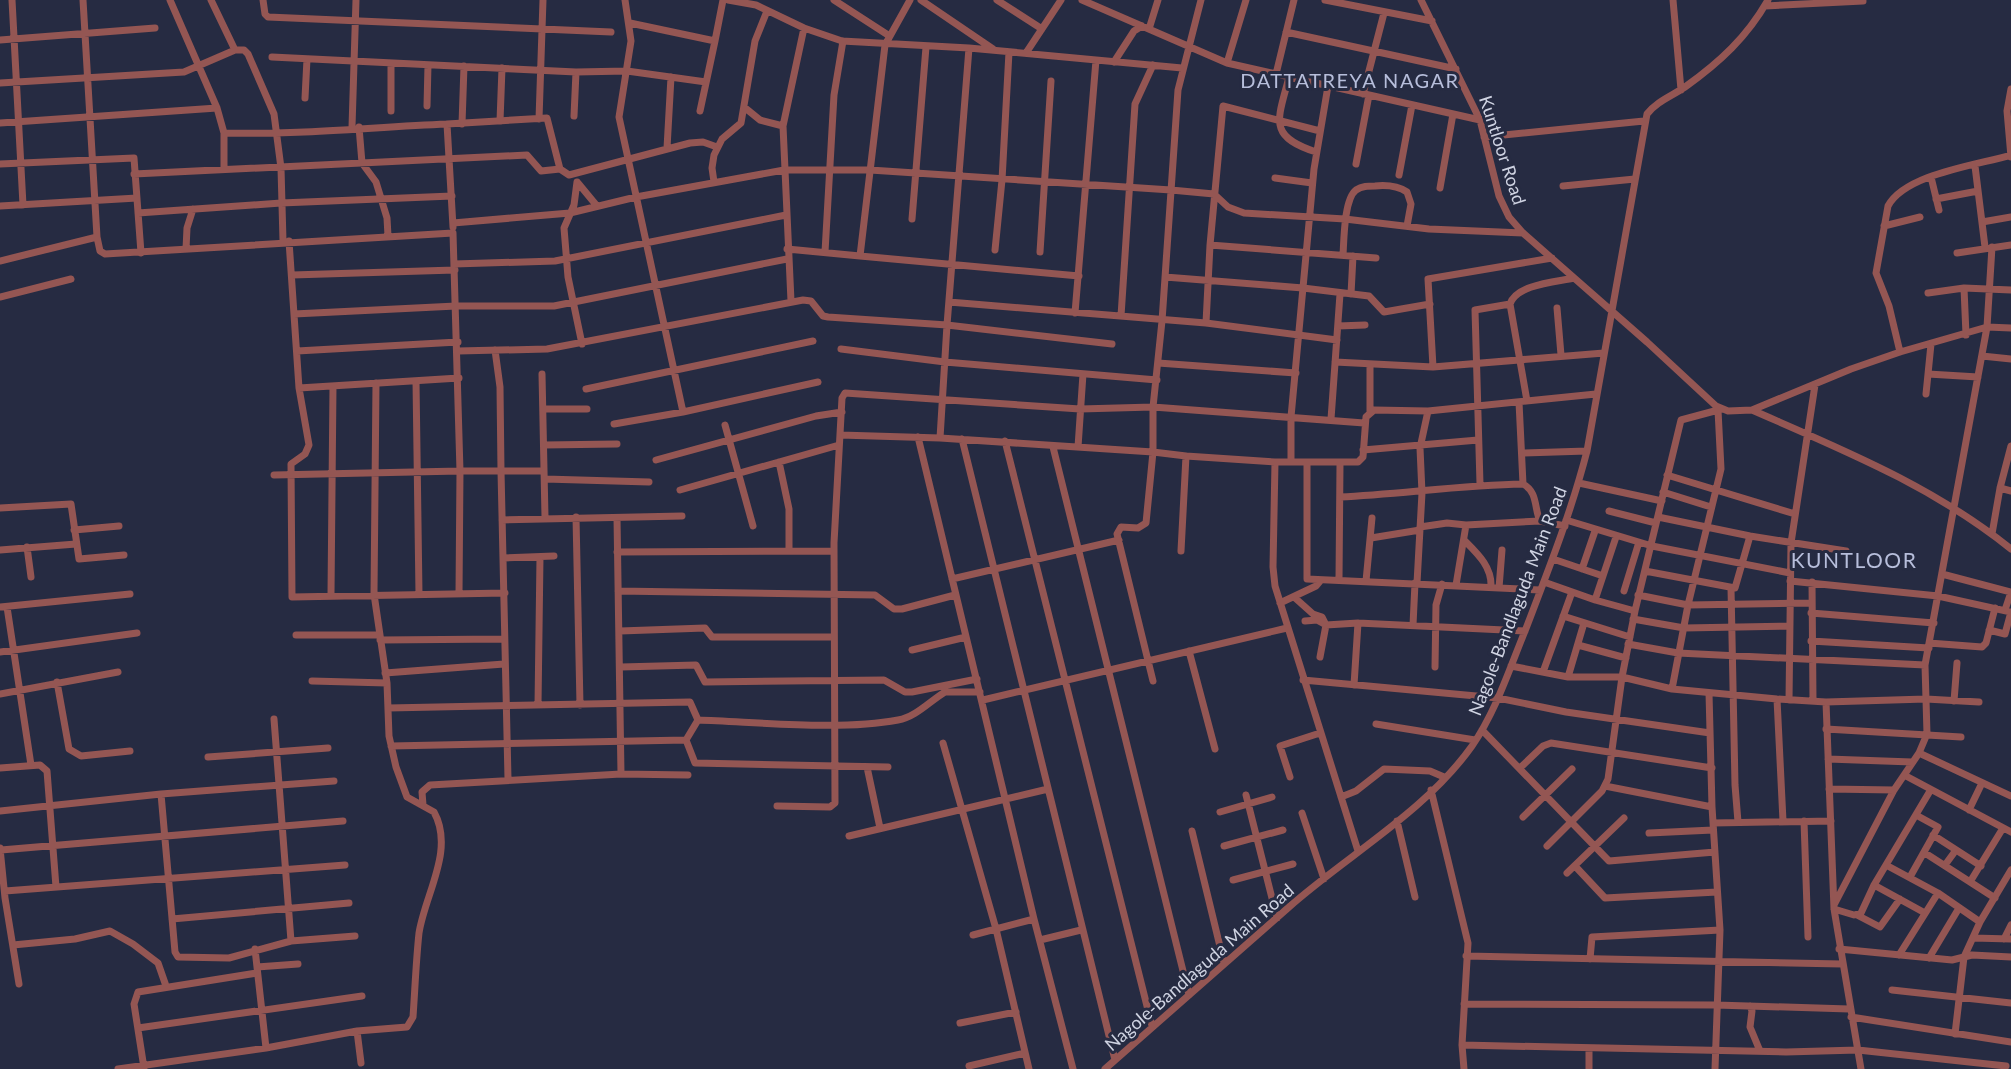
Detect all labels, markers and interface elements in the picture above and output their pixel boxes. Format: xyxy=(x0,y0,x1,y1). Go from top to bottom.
district label: DATTATREYA NAGAR xyxy=(1240,68,1460,92)
street label: Kuntloor Road xyxy=(1475,93,1531,207)
street label: Nagole-Bandlaguda Main Road xyxy=(1463,483,1571,719)
district label: KUNTLOOR xyxy=(1791,547,1917,572)
street label: Nagole-Bandlaguda Main Road xyxy=(1100,879,1298,1055)

